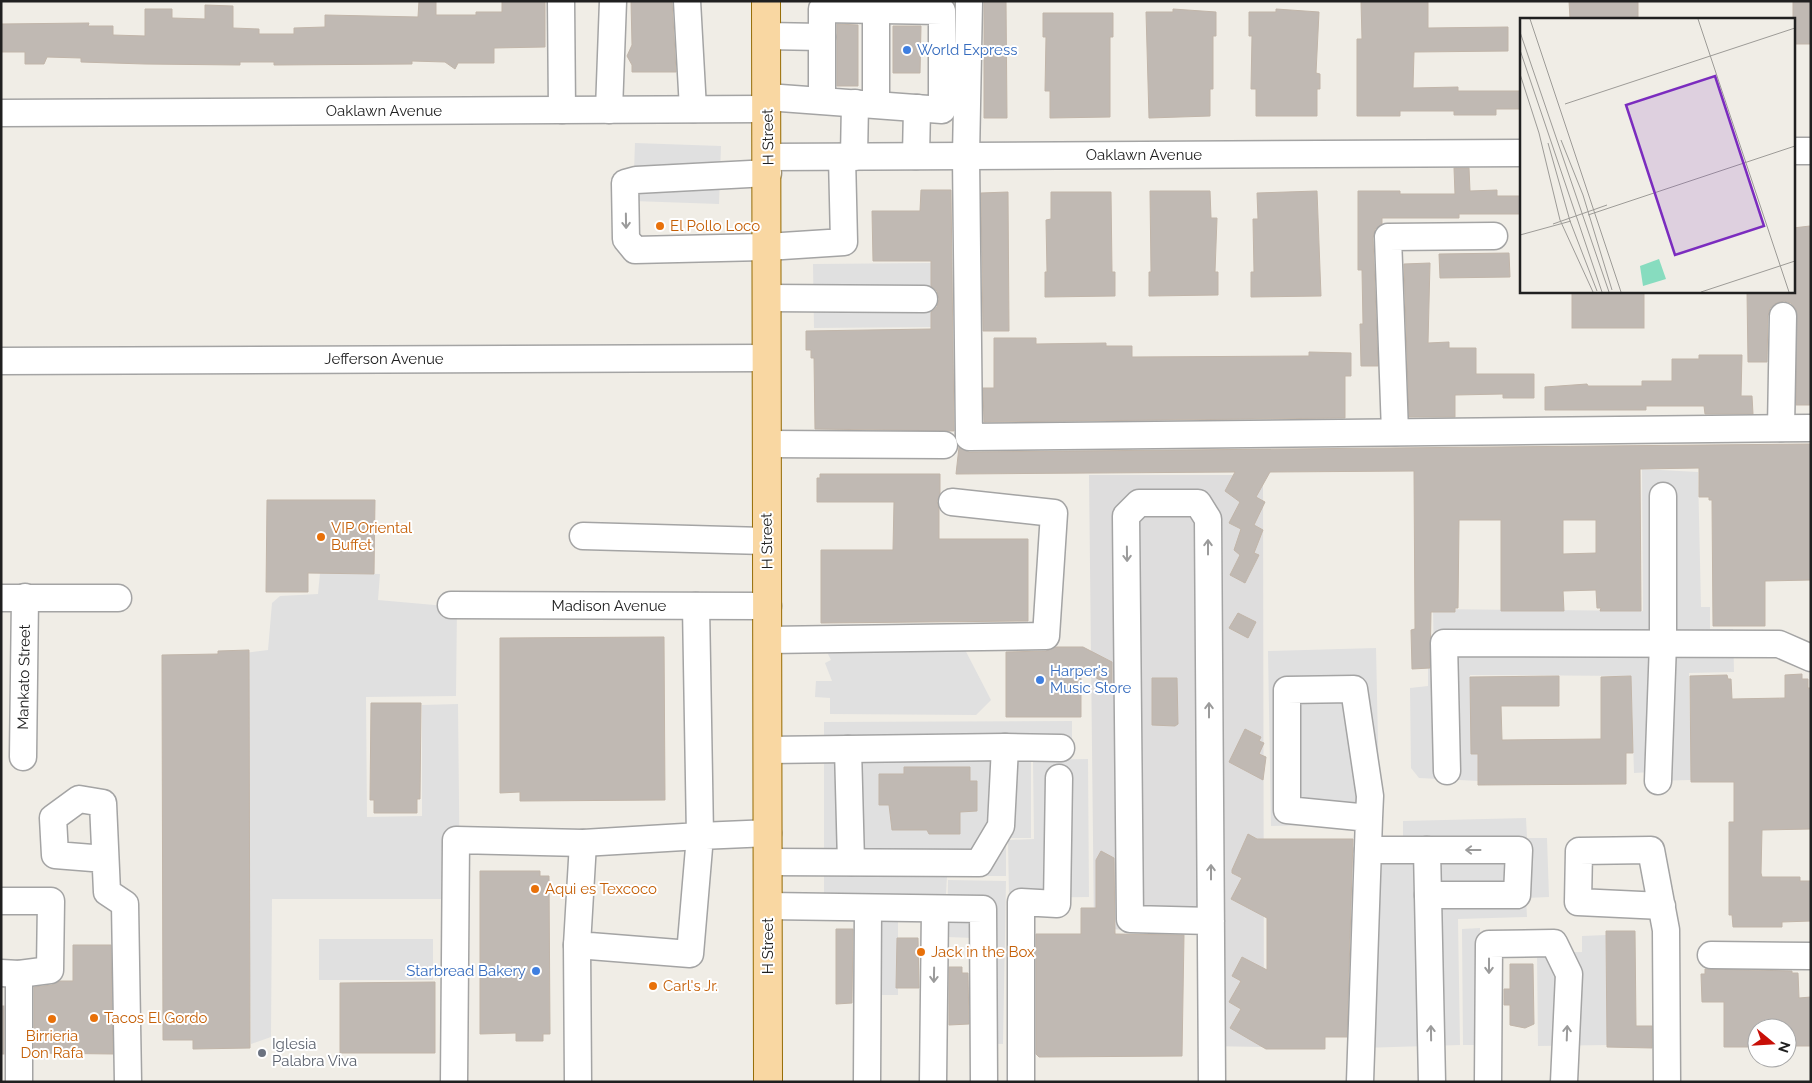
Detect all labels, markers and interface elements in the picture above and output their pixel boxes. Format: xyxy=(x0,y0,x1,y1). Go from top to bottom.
inset map xyxy=(1520,18,1794,292)
place label: World Express xyxy=(917,41,1017,59)
marker: World Express xyxy=(901,44,913,56)
street label: Oaklawn Avenue xyxy=(326,102,442,120)
street label: H Street xyxy=(759,109,777,165)
street label: Oaklawn Avenue xyxy=(1086,146,1202,164)
one-way arrow xyxy=(621,212,631,228)
place label: El Pollo Loco xyxy=(670,217,760,235)
marker: El Pollo Loco xyxy=(654,220,666,232)
street label: Jefferson Avenue xyxy=(324,350,444,368)
street label: H Street xyxy=(758,513,776,569)
place label: VIP Oriental Buffet xyxy=(331,519,413,554)
marker: VIP Oriental Buffet xyxy=(315,531,327,543)
one-way arrow xyxy=(1203,540,1213,556)
one-way arrow xyxy=(1122,546,1131,562)
street label: Madison Avenue xyxy=(552,597,667,615)
street label: Mankato Street xyxy=(14,624,34,730)
place label: Harper's Music Store xyxy=(1050,662,1131,697)
marker: Harper's Music Store xyxy=(1034,674,1046,686)
one-way arrow xyxy=(1205,702,1214,718)
one-way arrow xyxy=(1465,845,1482,855)
one-way arrow xyxy=(1206,865,1216,881)
place label: Aqui es Texcoco xyxy=(545,880,657,898)
marker: Aqui es Texcoco xyxy=(529,883,541,895)
street label: H Street xyxy=(759,918,777,974)
place label: Jack in the Box xyxy=(931,943,1035,961)
marker: Jack in the Box xyxy=(915,946,927,958)
one-way arrow xyxy=(1484,958,1494,974)
place label: Starbread Bakery xyxy=(406,962,526,980)
marker: Starbread Bakery xyxy=(530,965,542,977)
one-way arrow xyxy=(929,966,939,983)
place label: Carl's Jr. xyxy=(663,977,718,995)
marker: Carl's Jr. xyxy=(647,980,659,992)
place label: Tacos El Gordo xyxy=(104,1009,208,1027)
marker: Tacos El Gordo xyxy=(88,1012,100,1024)
marker: Birrieria Don Rafa xyxy=(46,1013,58,1025)
north arrow xyxy=(1747,1018,1797,1068)
one-way arrow xyxy=(1427,1025,1436,1041)
one-way arrow xyxy=(1562,1025,1571,1041)
place label: Birrieria Don Rafa xyxy=(20,1027,84,1062)
place label: Iglesia Palabra Viva xyxy=(272,1035,357,1070)
text: N xyxy=(1775,1039,1794,1055)
marker: Iglesia Palabra Viva xyxy=(256,1047,268,1059)

